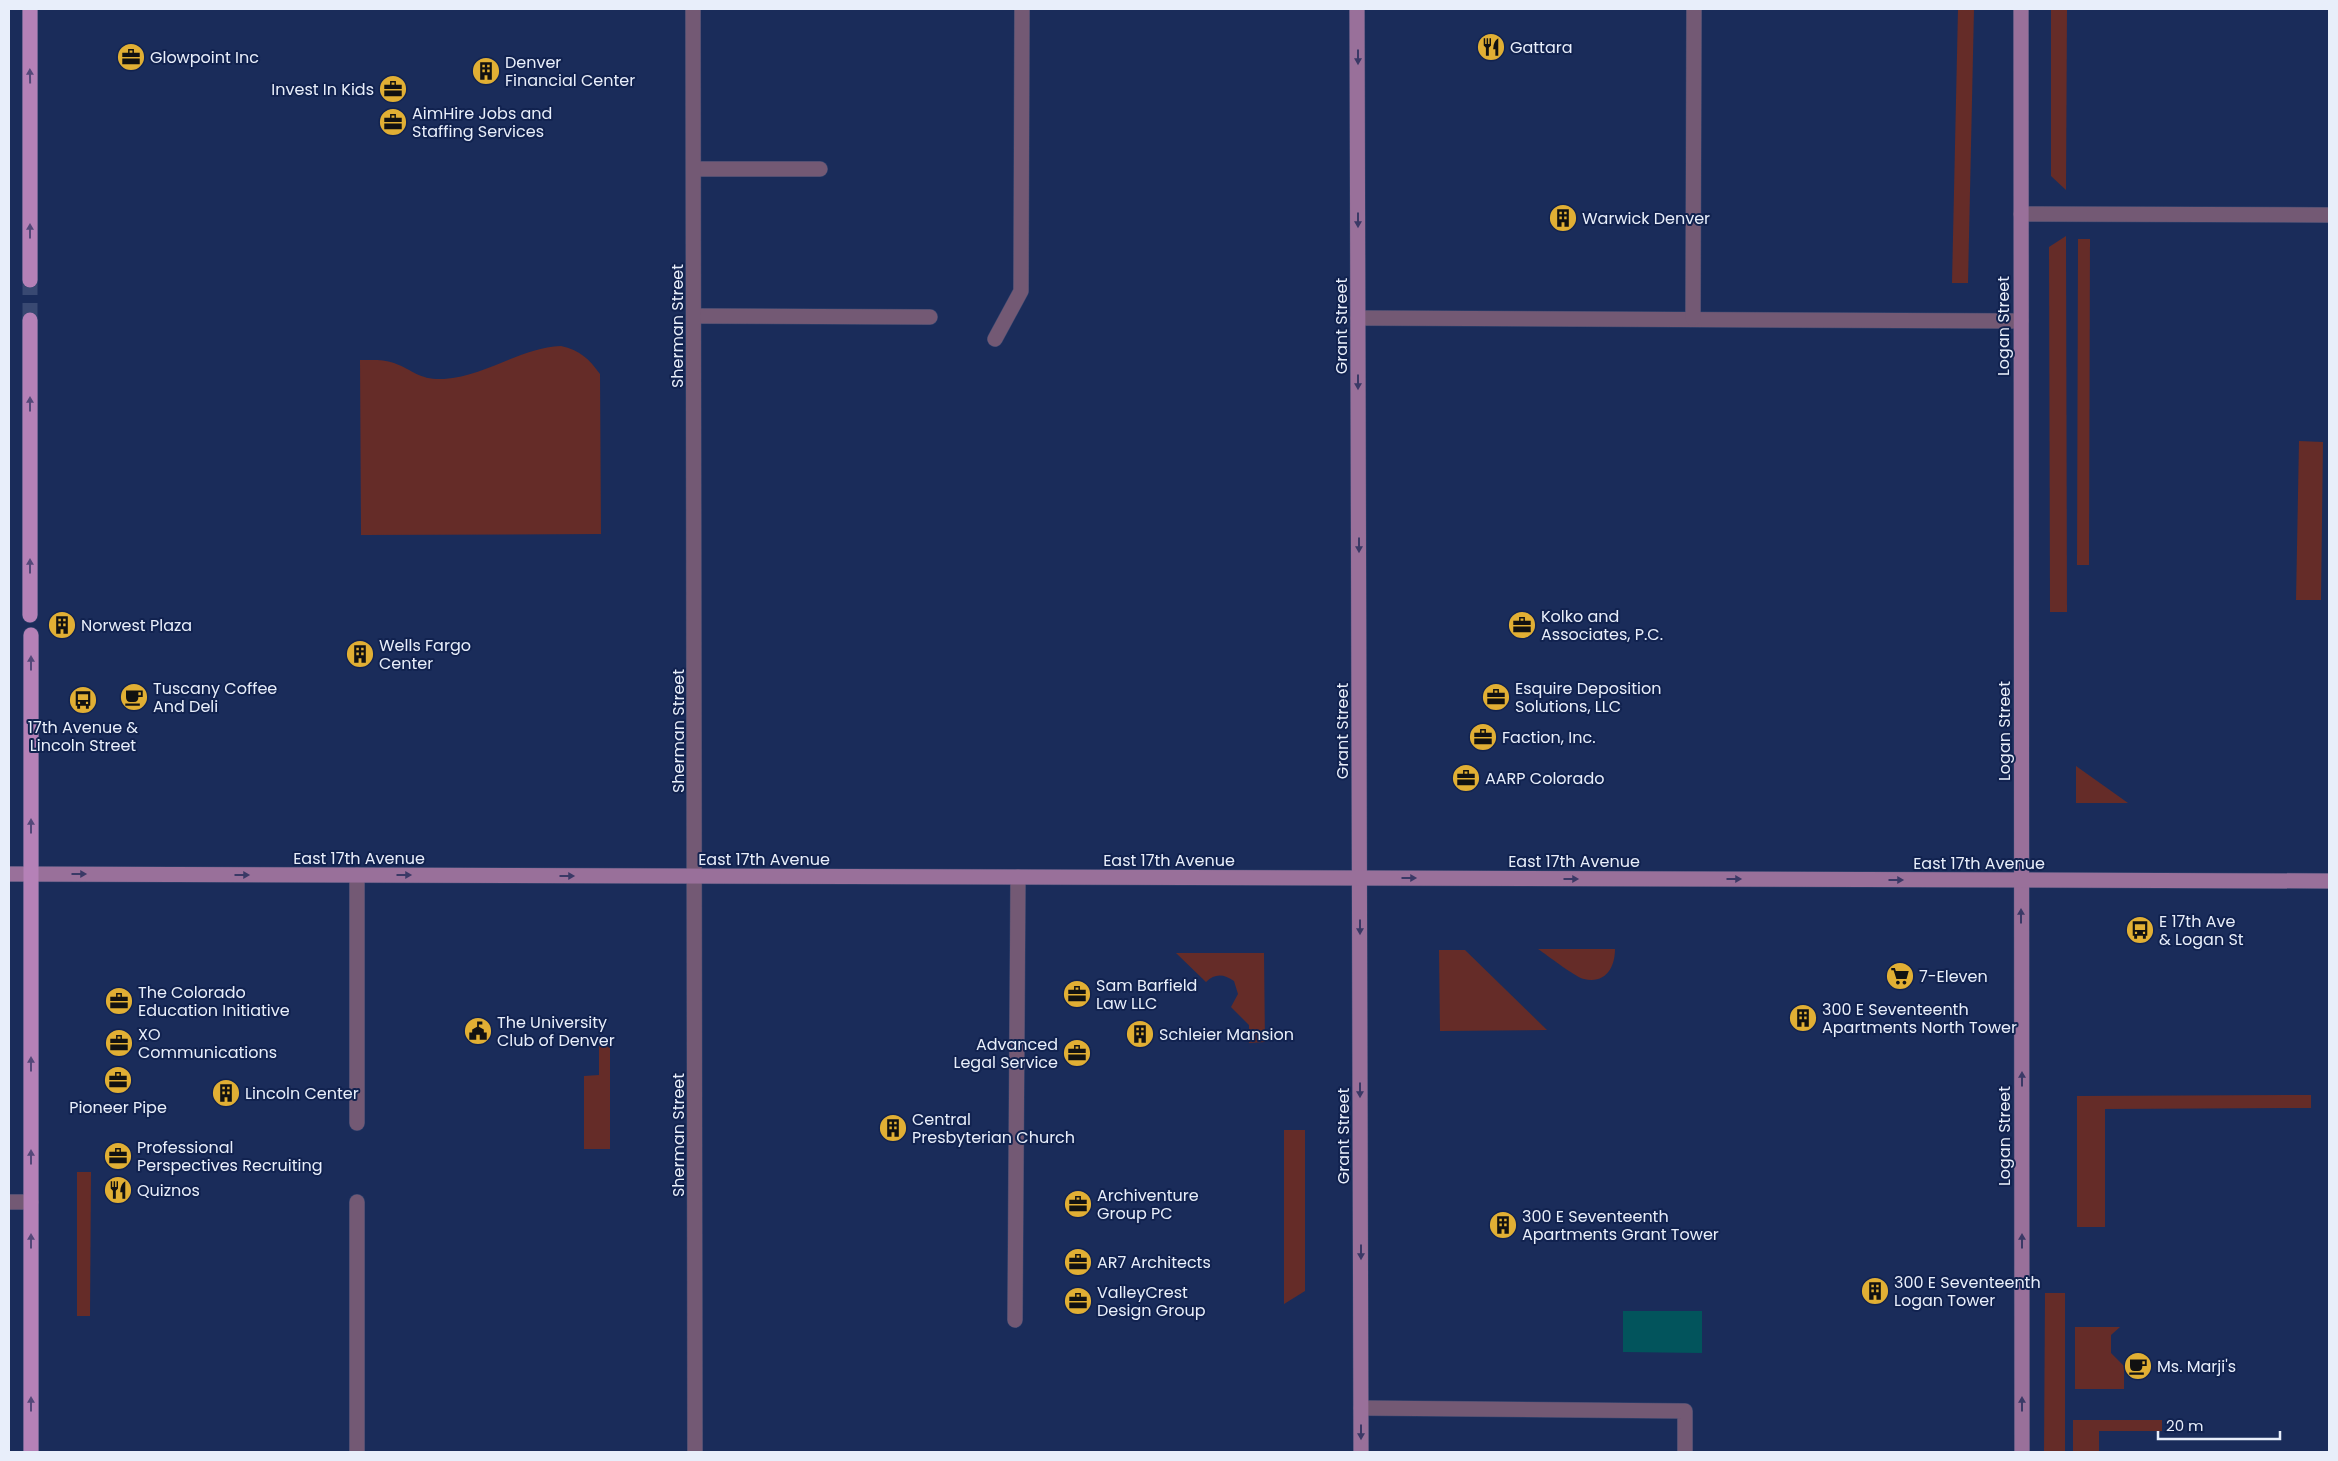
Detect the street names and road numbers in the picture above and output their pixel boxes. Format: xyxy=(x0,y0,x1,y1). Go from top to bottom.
street label: Sherman Street xyxy=(666,264,689,388)
street label: Logan Street xyxy=(1992,276,2015,376)
street label: Grant Street xyxy=(1330,278,1353,374)
street label: Sherman Street xyxy=(667,669,690,793)
street label: Logan Street xyxy=(1993,681,2016,781)
street label: Grant Street xyxy=(1331,683,1354,779)
street label: East 17th Avenue xyxy=(293,847,425,870)
street label: East 17th Avenue xyxy=(698,848,830,871)
street label: East 17th Avenue xyxy=(1103,849,1235,872)
street label: East 17th Avenue xyxy=(1508,850,1640,873)
street label: East 17th Avenue xyxy=(1913,852,2045,875)
street label: Sherman Street xyxy=(667,1073,690,1197)
street label: Logan Street xyxy=(1993,1086,2016,1186)
street label: Grant Street xyxy=(1332,1088,1355,1184)

